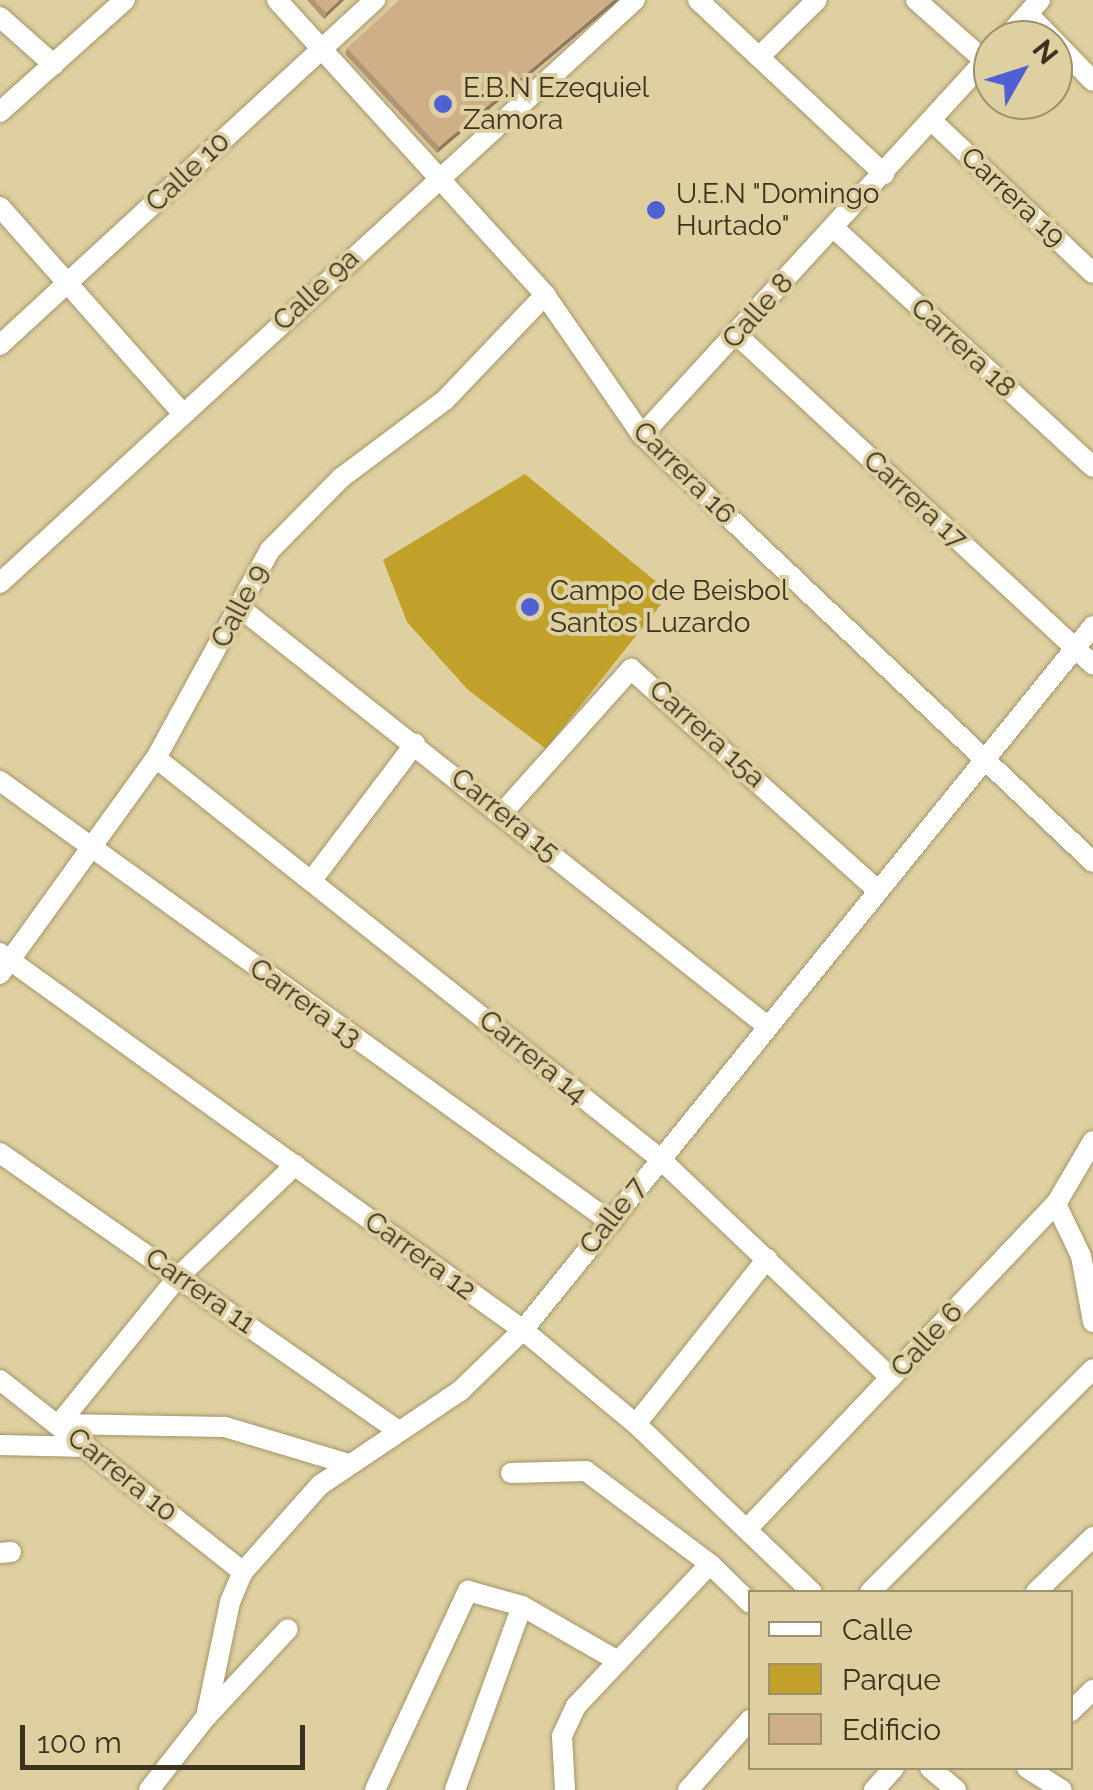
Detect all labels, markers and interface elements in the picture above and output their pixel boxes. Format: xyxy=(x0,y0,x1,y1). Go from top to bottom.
north arrow xyxy=(973,20,1073,120)
text: N xyxy=(1026,33,1065,71)
place label: E.B.N Ezequiel Zamora xyxy=(463,71,649,137)
marker: E.B.N Ezequiel Zamora xyxy=(432,93,454,115)
street label: Calle 10 xyxy=(139,125,237,219)
street label: Carrera 19 xyxy=(954,140,1072,254)
place label: U.E.N "Domingo Hurtado" xyxy=(676,177,880,243)
marker: U.E.N "Domingo Hurtado" xyxy=(645,199,667,221)
street label: Calle 9a xyxy=(266,242,366,338)
street label: Calle 8 xyxy=(715,266,801,356)
street label: Carrera 18 xyxy=(904,291,1022,405)
street label: Carrera 16 xyxy=(626,415,742,531)
street label: Carrera 17 xyxy=(856,444,974,556)
street label: Calle 9 xyxy=(204,559,276,653)
place label: Campo de Beisbol Santos Luzardo xyxy=(550,574,789,640)
marker: Campo de Beisbol Santos Luzardo xyxy=(519,596,541,618)
street label: Carrera 15a xyxy=(642,673,772,795)
street label: Carrera 15 xyxy=(444,761,566,869)
street label: Carrera 13 xyxy=(243,951,367,1055)
street label: Carrera 14 xyxy=(472,1003,594,1111)
street label: Calle 7 xyxy=(573,1171,653,1261)
street label: Carrera 12 xyxy=(358,1205,482,1307)
street label: Carrera 11 xyxy=(139,1241,261,1341)
street label: Calle 6 xyxy=(884,1296,970,1384)
street label: Carrera 10 xyxy=(60,1421,184,1529)
legend xyxy=(748,1590,1073,1770)
text: Calle xyxy=(842,1612,913,1647)
text: Parque xyxy=(842,1662,941,1697)
scale bar xyxy=(25,1705,310,1767)
text: Edificio xyxy=(842,1712,941,1747)
text: 100 m xyxy=(37,1725,122,1760)

